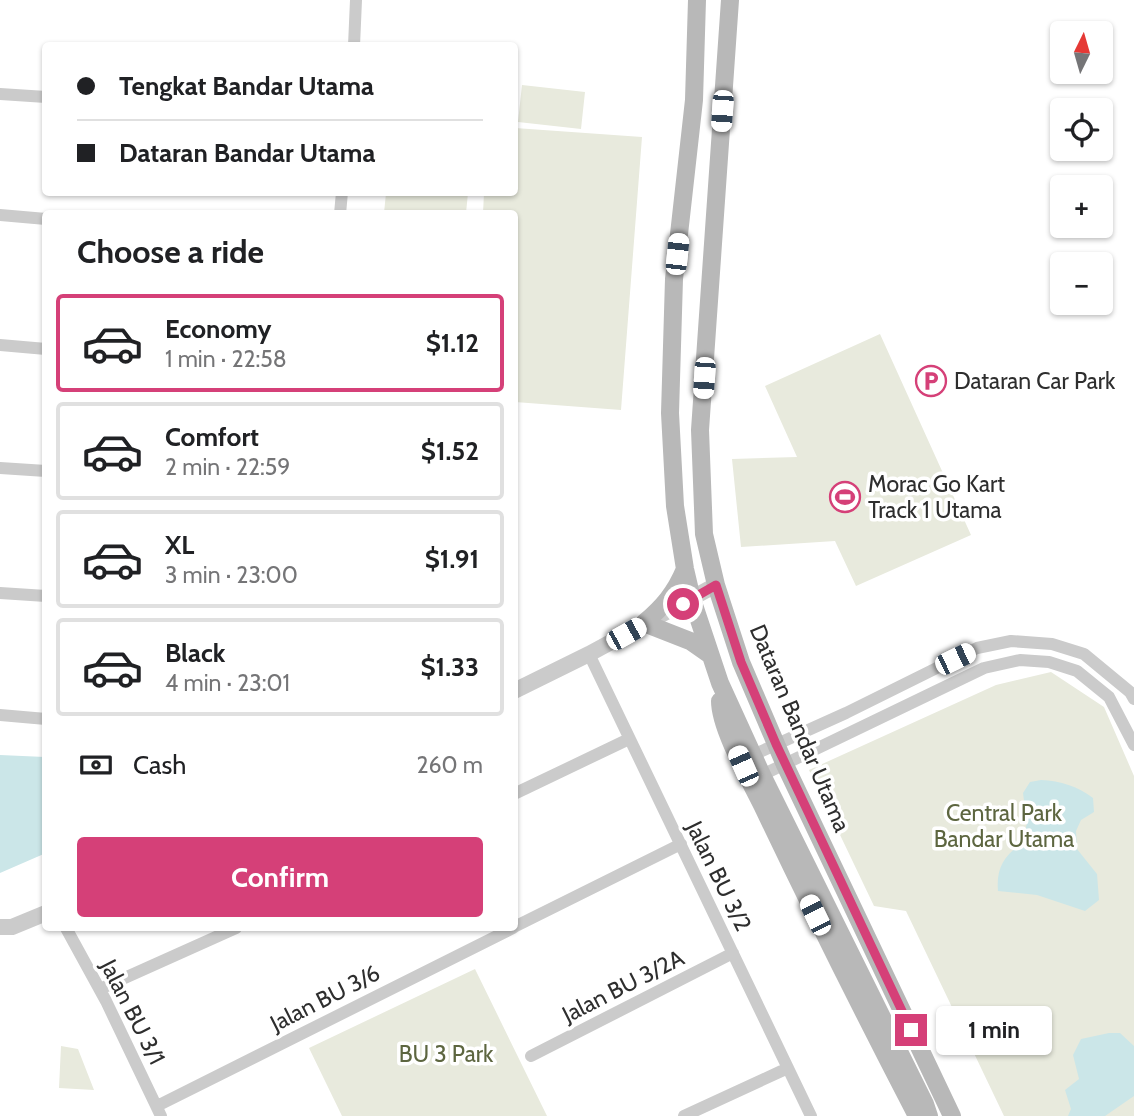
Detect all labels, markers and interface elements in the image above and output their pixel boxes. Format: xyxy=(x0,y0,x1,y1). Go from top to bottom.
north arrow xyxy=(1050,21,1113,84)
map controls xyxy=(1050,21,1113,315)
text: Tengkat Bandar Utama xyxy=(119,70,374,102)
car xyxy=(711,89,734,133)
button: locate xyxy=(1050,98,1113,161)
text: Dataran Bandar Utama xyxy=(119,137,375,169)
button: + xyxy=(1050,175,1113,238)
text: Choose a ride xyxy=(77,232,264,271)
car xyxy=(665,232,690,276)
button: − xyxy=(1050,252,1113,315)
icon: car xyxy=(81,312,144,375)
text: Economy xyxy=(165,313,271,345)
text: $1.12 xyxy=(426,327,479,359)
text: 1 min · 22:58 xyxy=(165,345,287,373)
car xyxy=(693,356,716,400)
parking icon: Dataran Car Park xyxy=(914,364,948,398)
place label: Dataran Car Park xyxy=(954,367,1116,395)
icon: car xyxy=(81,420,144,483)
text: Comfort xyxy=(165,421,259,453)
text: $1.52 xyxy=(421,435,479,467)
text: 2 min · 22:59 xyxy=(165,453,290,481)
place label: Morac Go Kart Track 1 Utama xyxy=(868,470,1005,524)
sports icon: Morac Go Kart Track 1 Utama xyxy=(828,480,862,514)
icon: car xyxy=(81,528,144,591)
text: XL xyxy=(165,529,194,561)
text: $1.91 xyxy=(425,543,479,575)
text: 3 min · 23:00 xyxy=(165,561,298,589)
route start xyxy=(667,588,699,620)
car xyxy=(603,615,650,653)
street label: Dataran Bandar Utama xyxy=(744,620,856,836)
icon: car xyxy=(81,636,144,699)
text: Black xyxy=(165,637,225,669)
car xyxy=(932,640,979,678)
text: $1.33 xyxy=(421,651,479,683)
text: 4 min · 23:01 xyxy=(165,669,290,697)
car xyxy=(725,743,762,789)
icon: cash xyxy=(77,746,115,784)
text: Cash xyxy=(133,749,186,781)
text: 260 m xyxy=(416,751,483,779)
park label: Central Park Bandar Utama xyxy=(934,799,1074,853)
street label: Jalan BU 3/2 xyxy=(680,816,758,935)
button: Confirm xyxy=(77,837,483,917)
car xyxy=(797,892,834,938)
street label: Jalan BU 3/2A xyxy=(557,943,689,1029)
street label: Jalan BU 3/1 xyxy=(94,954,171,1069)
street label: Jalan BU 3/6 xyxy=(265,959,384,1038)
callout: 1 min xyxy=(936,1006,1051,1054)
route end xyxy=(895,1014,927,1046)
text: 1 min xyxy=(968,1016,1020,1044)
park label: BU 3 Park xyxy=(399,1040,494,1068)

